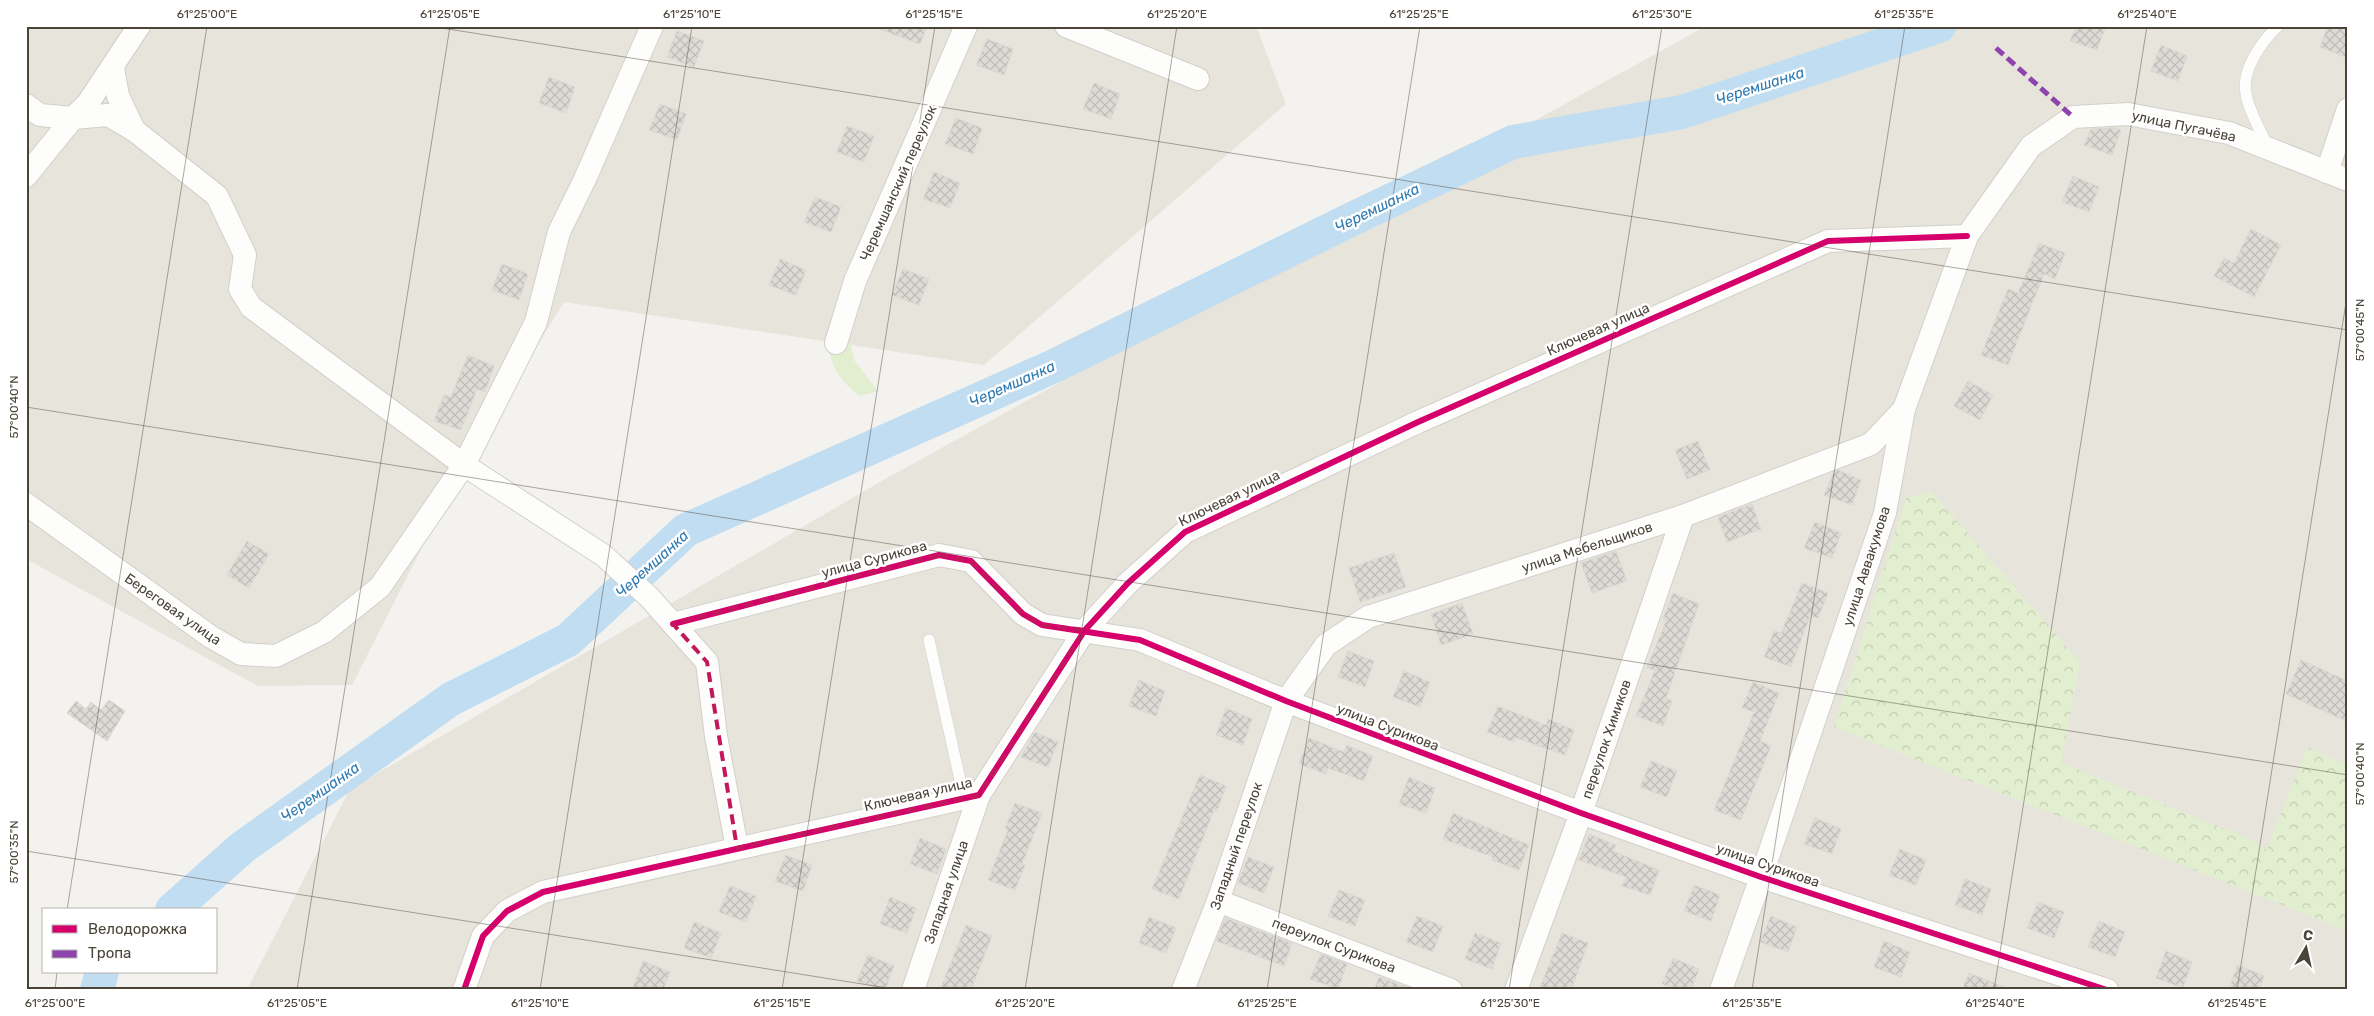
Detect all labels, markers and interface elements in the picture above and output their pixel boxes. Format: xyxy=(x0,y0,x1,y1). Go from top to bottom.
text: 61°25'00"E xyxy=(177,7,237,21)
text: 61°25'05"E xyxy=(420,7,480,21)
text: 61°25'10"E xyxy=(663,7,721,21)
text: 61°25'15"E xyxy=(905,7,963,21)
text: 61°25'20"E xyxy=(1147,7,1207,21)
text: 61°25'25"E xyxy=(1389,7,1449,21)
text: 61°25'30"E xyxy=(1632,7,1692,21)
text: 61°25'35"E xyxy=(1874,7,1934,21)
text: 61°25'40"E xyxy=(2117,7,2177,21)
water label: Черемшанка xyxy=(1713,63,1807,109)
street label: Черемшанский переулок xyxy=(856,102,941,264)
street label: улица Пугачёва xyxy=(2130,107,2238,146)
water label: Черемшанка xyxy=(1332,180,1423,236)
street label: Ключевая улица xyxy=(1544,299,1652,360)
text: 57°00'45"N xyxy=(2353,299,2367,361)
water label: Черемшанка xyxy=(966,357,1058,411)
text: 57°00'40"N xyxy=(7,375,21,439)
street label: Ключевая улица xyxy=(1176,467,1283,530)
street label: улица Аввакумова xyxy=(1839,504,1894,628)
street label: улица Мебельщиков xyxy=(1520,518,1655,577)
water label: Черемшанка xyxy=(612,526,692,602)
street label: улица Сурикова xyxy=(820,537,929,582)
street label: Береговая улица xyxy=(121,570,224,649)
street label: переулок Химиков xyxy=(1578,677,1635,801)
street label: улица Сурикова xyxy=(1334,700,1441,755)
text: 57°00'40"N xyxy=(2353,742,2367,806)
water label: Черемшанка xyxy=(277,758,363,826)
street label: Ключевая улица xyxy=(862,774,974,815)
street label: Западный переулок xyxy=(1207,780,1267,912)
text: 57°00'35"N xyxy=(7,821,21,883)
street label: Западная улица xyxy=(921,838,972,946)
street label: улица Сурикова xyxy=(1714,840,1822,891)
legend xyxy=(42,908,218,974)
street label: переулок Сурикова xyxy=(1270,914,1398,977)
text: Велодорожка xyxy=(88,920,187,938)
north arrow xyxy=(2282,924,2332,974)
text: С xyxy=(2302,926,2314,945)
text: Тропа xyxy=(88,944,131,962)
text: 61°25'00"E xyxy=(25,996,85,1010)
text: 61°25'05"E xyxy=(267,996,327,1010)
text: 61°25'10"E xyxy=(511,996,569,1010)
text: 61°25'15"E xyxy=(753,996,811,1010)
text: 61°25'20"E xyxy=(995,996,1055,1010)
text: 61°25'25"E xyxy=(1237,996,1297,1010)
text: 61°25'30"E xyxy=(1480,996,1540,1010)
text: 61°25'35"E xyxy=(1722,996,1782,1010)
text: 61°25'40"E xyxy=(1965,996,2025,1010)
text: 61°25'45"E xyxy=(2207,996,2267,1010)

